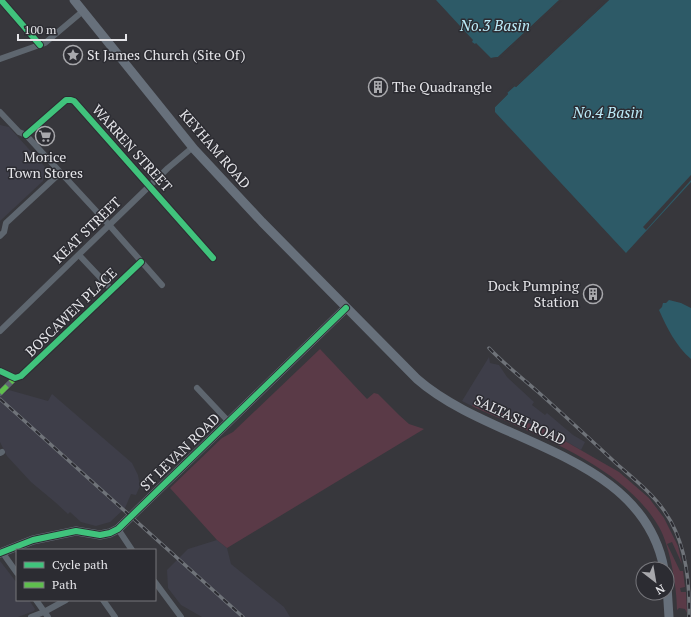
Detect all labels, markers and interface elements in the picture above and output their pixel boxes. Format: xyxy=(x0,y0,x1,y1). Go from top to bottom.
water label: No.3 Basin xyxy=(459,15,530,35)
scale bar xyxy=(18,16,126,42)
text: 100 m xyxy=(24,22,57,37)
place icon: St James Church (Site Of) xyxy=(62,44,84,66)
place label: St James Church (Site Of) xyxy=(87,45,246,64)
building icon: The Quadrangle xyxy=(367,76,389,98)
place label: The Quadrangle xyxy=(392,77,492,96)
street label: WARREN STREET xyxy=(88,100,177,196)
water label: No.4 Basin xyxy=(572,102,643,122)
street label: KEYHAM ROAD xyxy=(176,105,255,192)
supermarket icon: Morice Town Stores xyxy=(34,125,56,147)
place label: Morice Town Stores xyxy=(7,147,83,182)
street label: KEAT STREET xyxy=(48,192,125,267)
street label: BOSCAWEN PLACE xyxy=(21,263,121,360)
place label: Dock Pumping Station xyxy=(488,276,580,311)
building icon: Dock Pumping Station xyxy=(582,283,604,305)
street label: SALTASH ROAD xyxy=(471,390,569,449)
street label: ST LEVAN ROAD xyxy=(136,409,224,495)
legend xyxy=(16,549,156,601)
text: Cycle path xyxy=(52,557,108,572)
north arrow xyxy=(635,561,675,601)
text: Path xyxy=(52,577,77,592)
text: N xyxy=(652,581,667,598)

